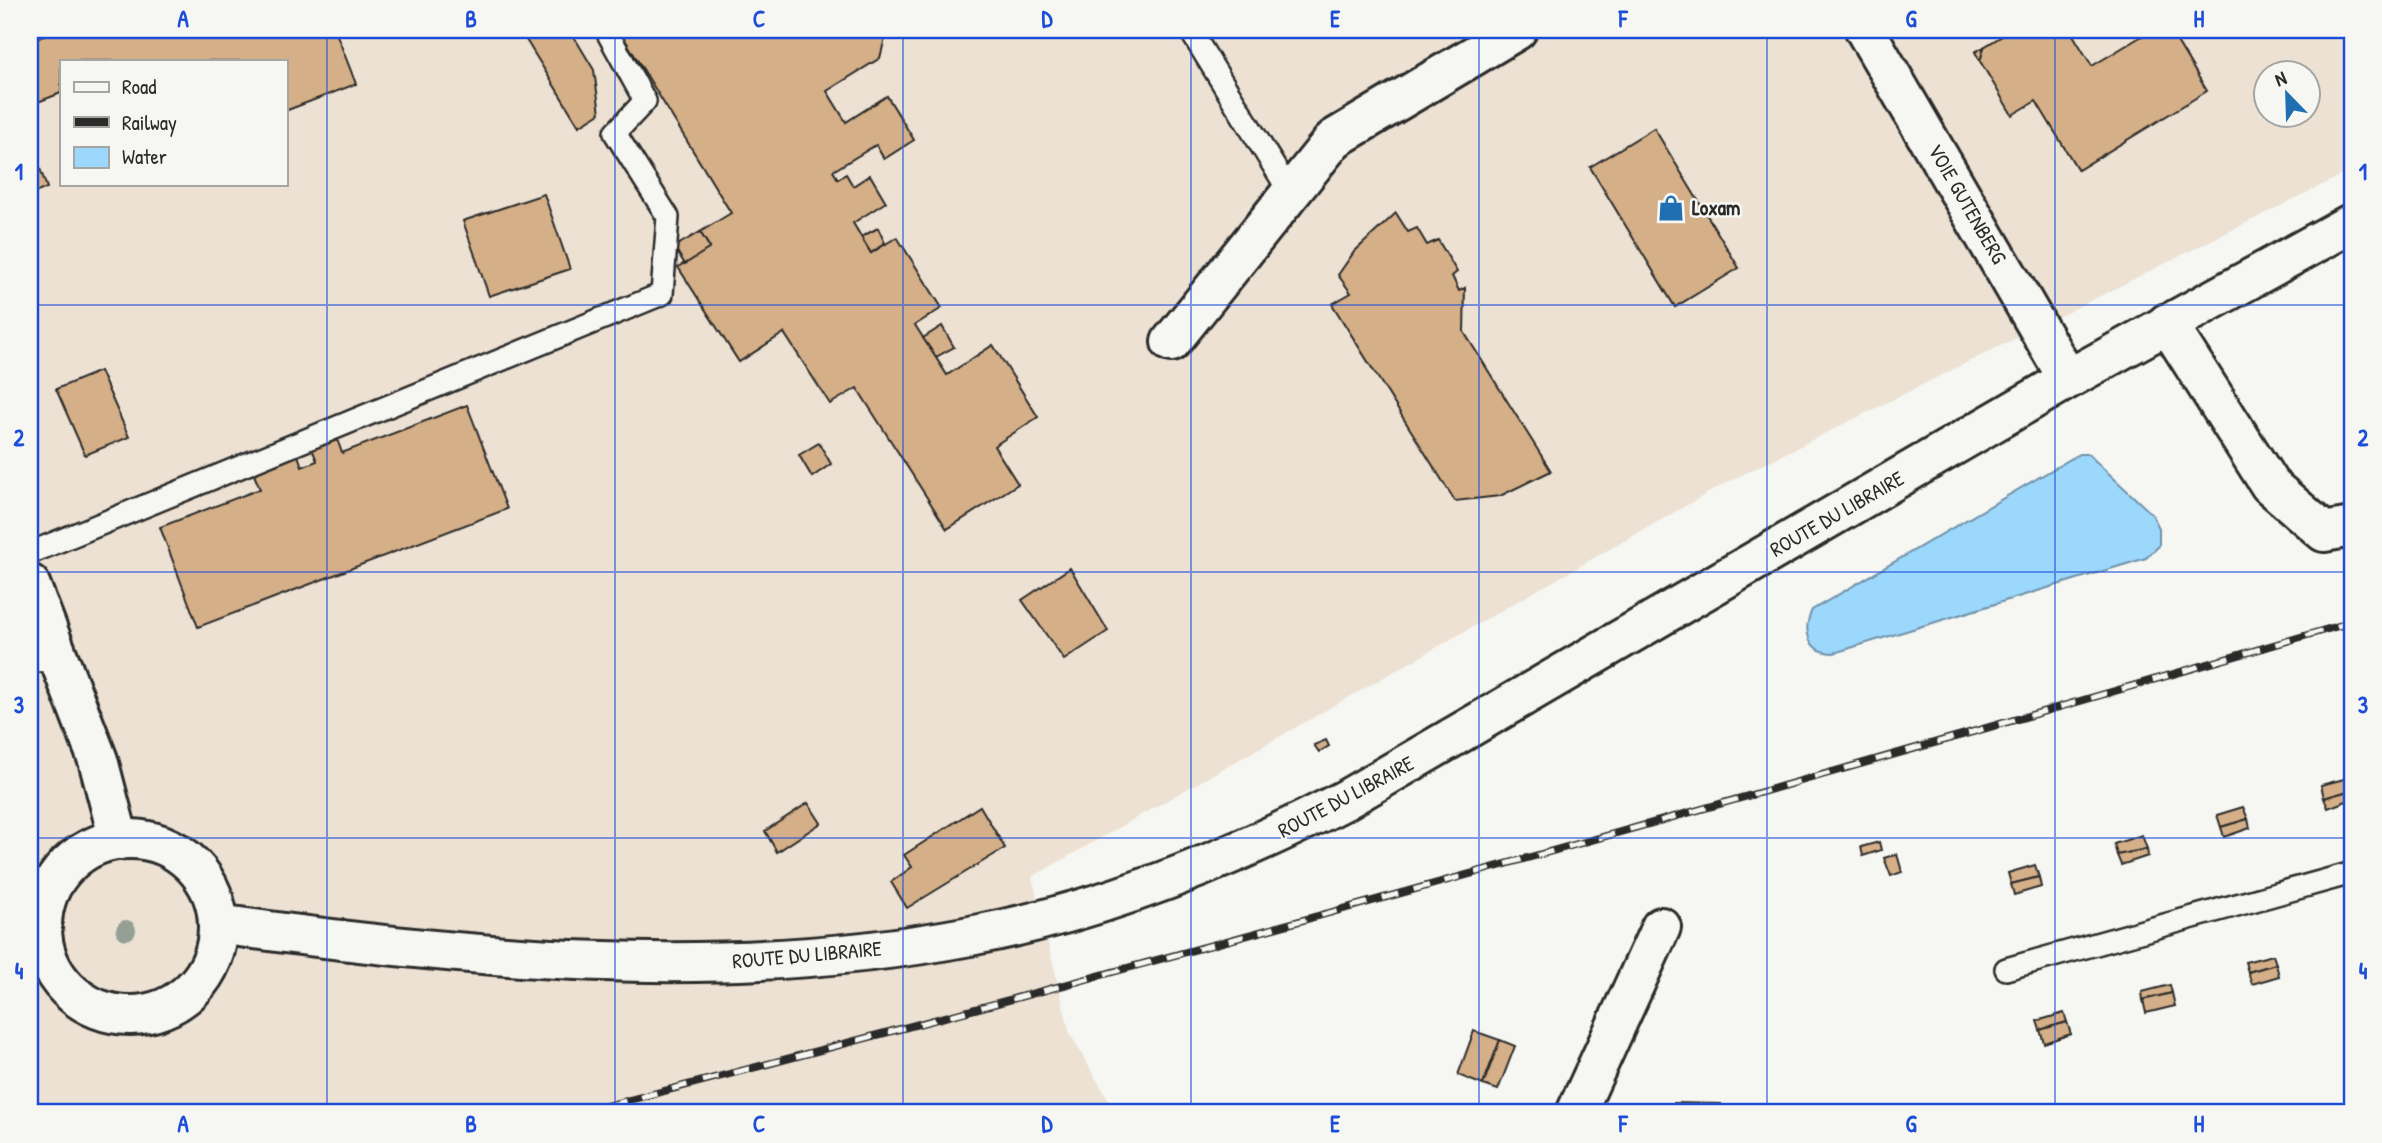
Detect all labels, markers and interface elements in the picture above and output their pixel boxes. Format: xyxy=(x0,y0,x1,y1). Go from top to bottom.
text: A xyxy=(177,3,189,34)
text: B xyxy=(465,3,477,34)
text: C xyxy=(753,3,765,34)
text: D xyxy=(1042,3,1054,34)
text: E xyxy=(1330,3,1341,34)
text: F xyxy=(1618,3,1629,34)
text: G xyxy=(1905,3,1917,34)
text: H xyxy=(2194,3,2205,34)
legend xyxy=(60,60,287,186)
north arrow xyxy=(2252,60,2322,130)
text: N xyxy=(2271,64,2290,92)
text: Road xyxy=(122,72,156,101)
text: Railway xyxy=(122,108,177,137)
street label: VOIE GUTENBERG xyxy=(1921,138,2013,269)
text: Water xyxy=(122,142,167,171)
text: 1 xyxy=(15,156,23,187)
text: 1 xyxy=(2359,156,2367,187)
shop icon: Loxam xyxy=(1656,193,1686,223)
place label: Loxam xyxy=(1692,193,1740,222)
text: 2 xyxy=(14,422,25,453)
text: 2 xyxy=(2358,422,2369,453)
street label: ROUTE DU LIBRAIRE xyxy=(1765,464,1909,564)
text: 3 xyxy=(14,689,24,720)
text: 3 xyxy=(2358,689,2368,720)
street label: ROUTE DU LIBRAIRE xyxy=(1273,749,1419,845)
street label: ROUTE DU LIBRAIRE xyxy=(731,934,883,975)
text: 4 xyxy=(15,955,24,986)
text: 4 xyxy=(2359,955,2368,986)
text: A xyxy=(177,1108,189,1139)
text: B xyxy=(465,1108,477,1139)
text: C xyxy=(753,1108,765,1139)
text: D xyxy=(1042,1108,1054,1139)
text: E xyxy=(1330,1108,1341,1139)
text: F xyxy=(1618,1108,1629,1139)
text: G xyxy=(1905,1108,1917,1139)
text: H xyxy=(2194,1108,2205,1139)

